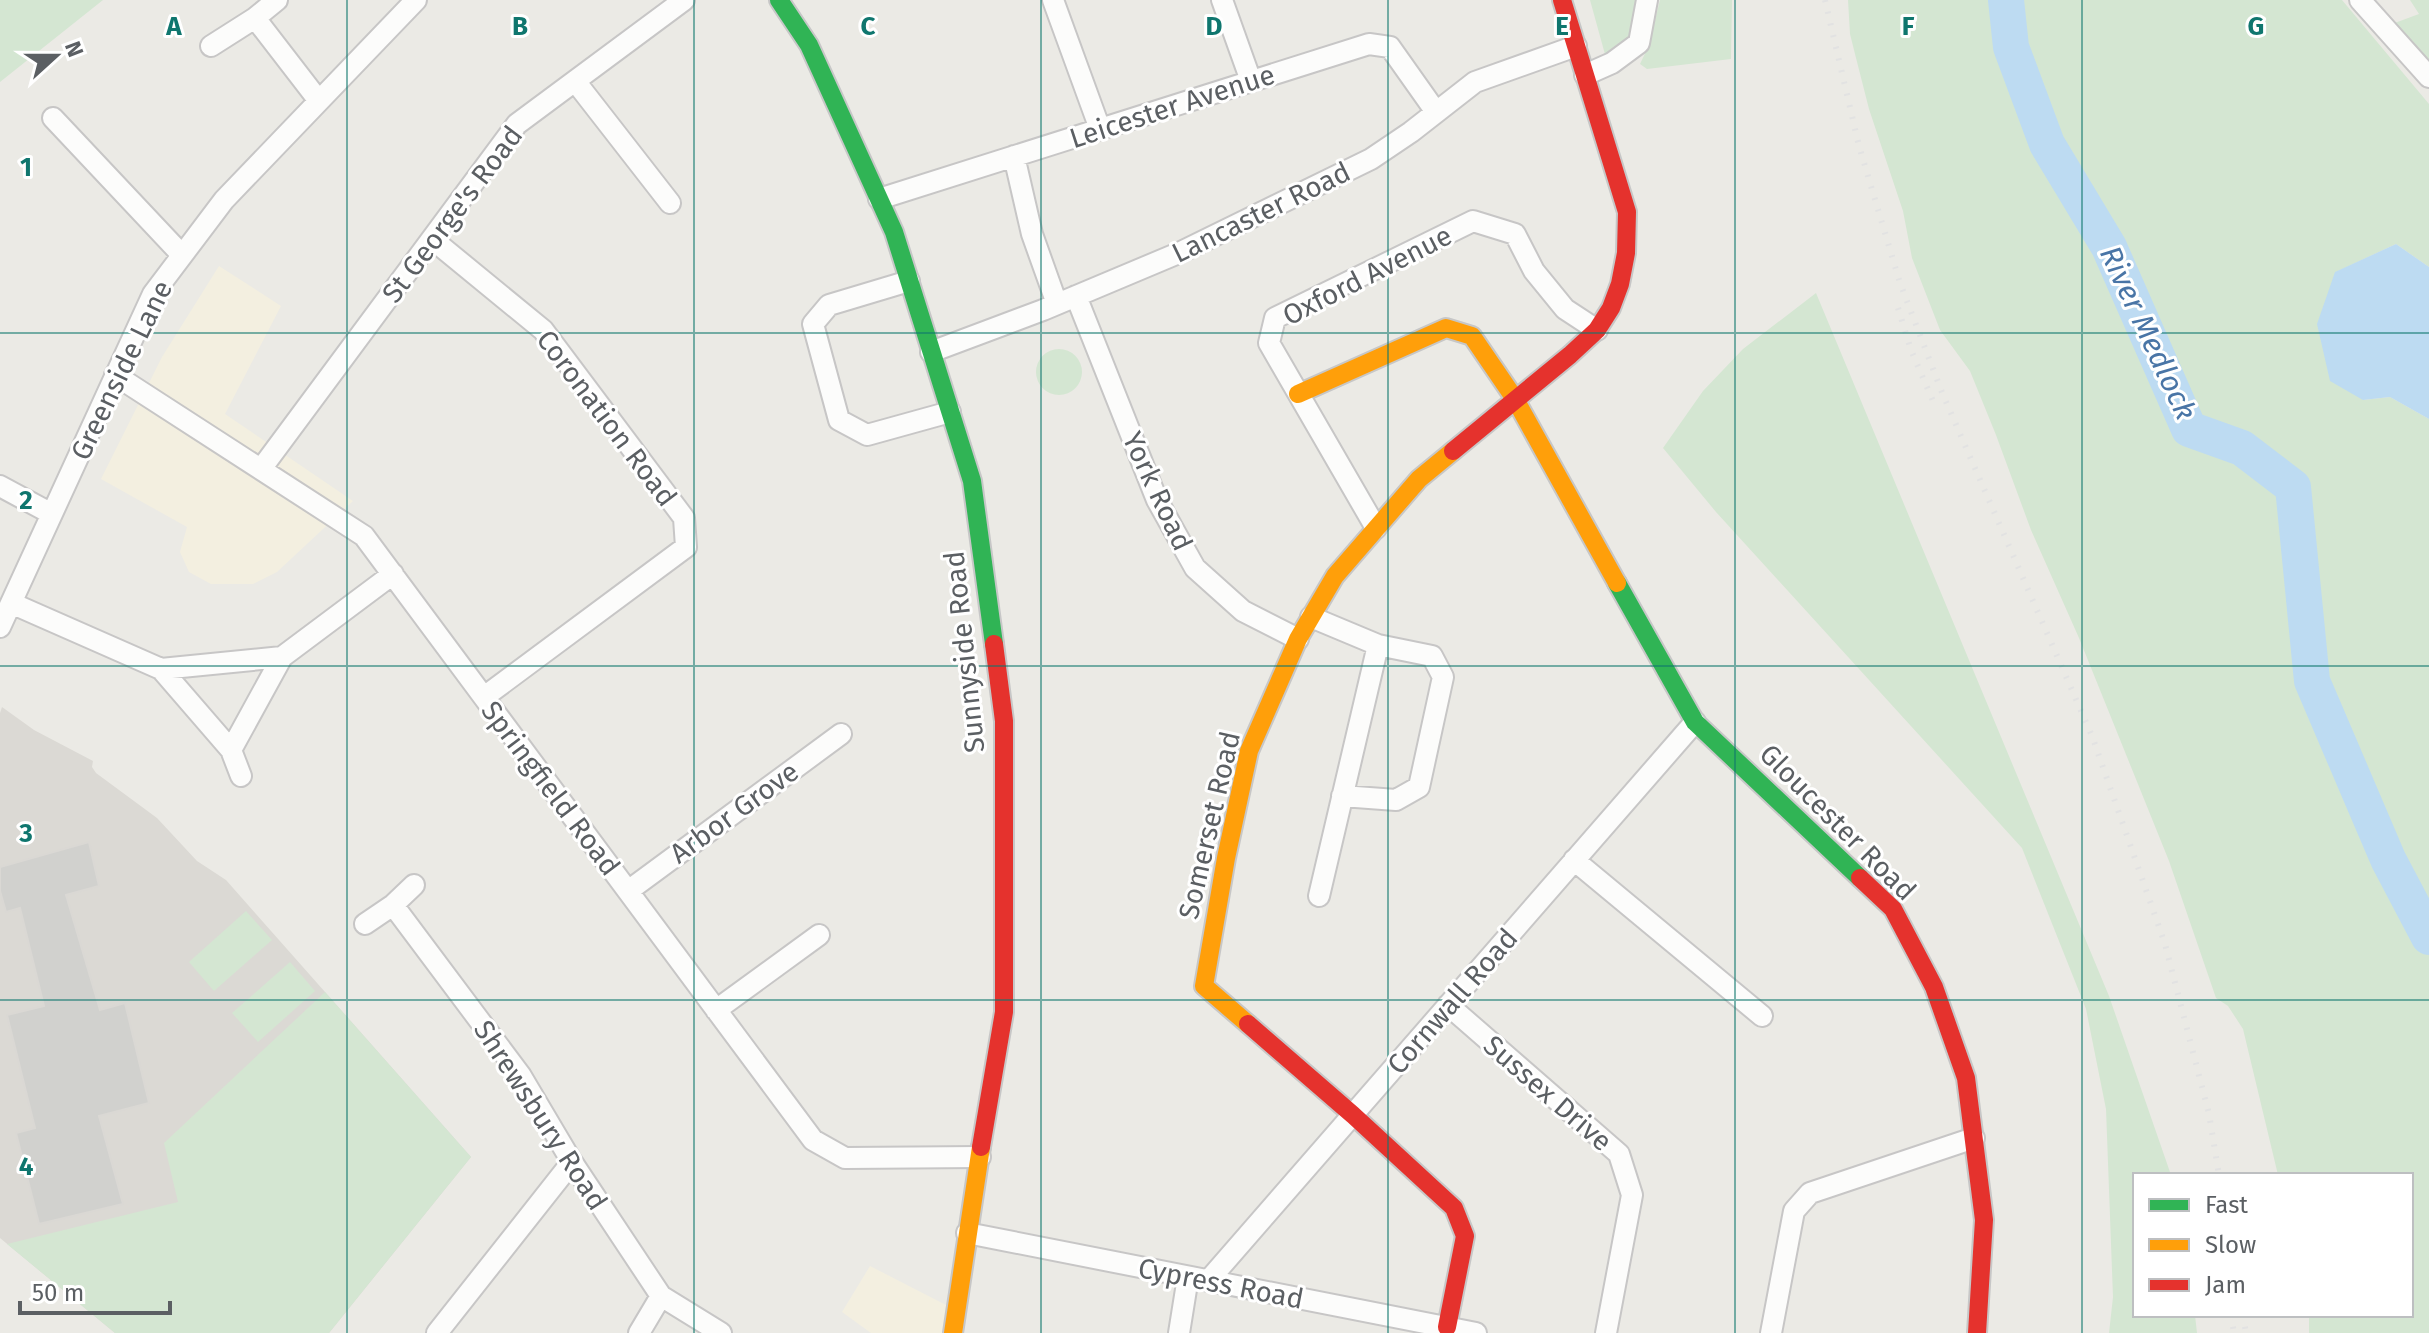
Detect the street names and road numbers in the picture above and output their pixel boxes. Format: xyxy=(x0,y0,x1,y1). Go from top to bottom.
street label: Leicester Avenue xyxy=(1065,58,1279,155)
street label: St George's Road xyxy=(375,120,530,309)
street label: Lancaster Road xyxy=(1167,155,1356,270)
street label: Oxford Avenue xyxy=(1277,219,1457,332)
street label: Greenside Lane xyxy=(64,275,179,465)
street label: Coronation Road xyxy=(530,324,684,513)
street label: York Road xyxy=(1116,427,1199,556)
street label: Sunnyside Road xyxy=(937,549,992,754)
street label: Springfield Road xyxy=(474,695,627,882)
street label: Somerset Road xyxy=(1172,728,1247,922)
street label: Gloucester Road xyxy=(1753,737,1923,907)
street label: Arbor Grove xyxy=(664,755,805,870)
street label: Cornwall Road xyxy=(1380,922,1524,1081)
street label: Shrewsbury Road xyxy=(467,1014,614,1216)
street label: Sussex Drive xyxy=(1477,1029,1619,1158)
street label: Cypress Road xyxy=(1135,1251,1306,1316)

